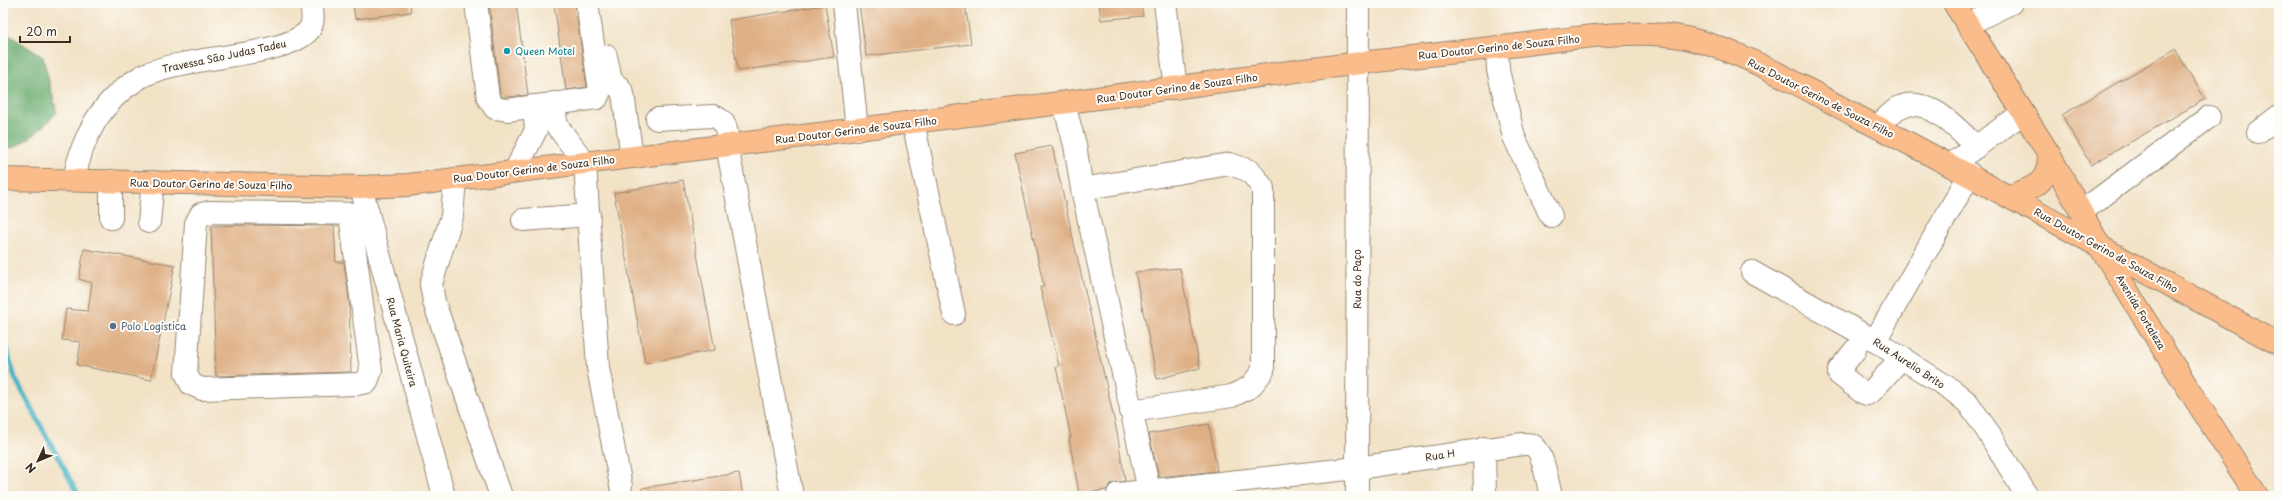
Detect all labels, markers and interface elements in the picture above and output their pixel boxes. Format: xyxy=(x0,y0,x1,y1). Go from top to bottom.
scale bar xyxy=(20,18,70,44)
text: 20 m xyxy=(26,22,57,40)
street label: Rua Doutor Gerino de Souza Filho xyxy=(1417,31,1581,62)
street label: Travessa São Judas Tadeu xyxy=(160,35,287,76)
place label: Queen Motel xyxy=(515,43,575,58)
marker: Queen Motel xyxy=(502,46,512,56)
street label: Rua Doutor Gerino de Souza Filho xyxy=(1745,54,1897,141)
street label: Rua Doutor Gerino de Souza Filho xyxy=(1095,69,1259,106)
street label: Rua Doutor Gerino de Souza Filho xyxy=(774,112,938,147)
street label: Rua Doutor Gerino de Souza Filho xyxy=(452,151,616,186)
street label: Rua Doutor Gerino de Souza Filho xyxy=(130,175,293,192)
street label: Rua Doutor Gerino de Souza Filho xyxy=(2032,204,2181,296)
street label: Rua do Paço xyxy=(1349,249,1364,309)
street label: Avenida Fortaleza xyxy=(2113,271,2170,353)
street label: Rua Maria Quiteira xyxy=(383,295,422,389)
place label: Polo Logistica xyxy=(121,318,187,333)
marker: Polo Logistica xyxy=(108,321,118,331)
street label: Rua Aurelio Brito xyxy=(1870,334,1949,392)
north arrow xyxy=(18,441,58,481)
street label: Rua H xyxy=(1424,445,1456,464)
text: N xyxy=(21,459,40,477)

